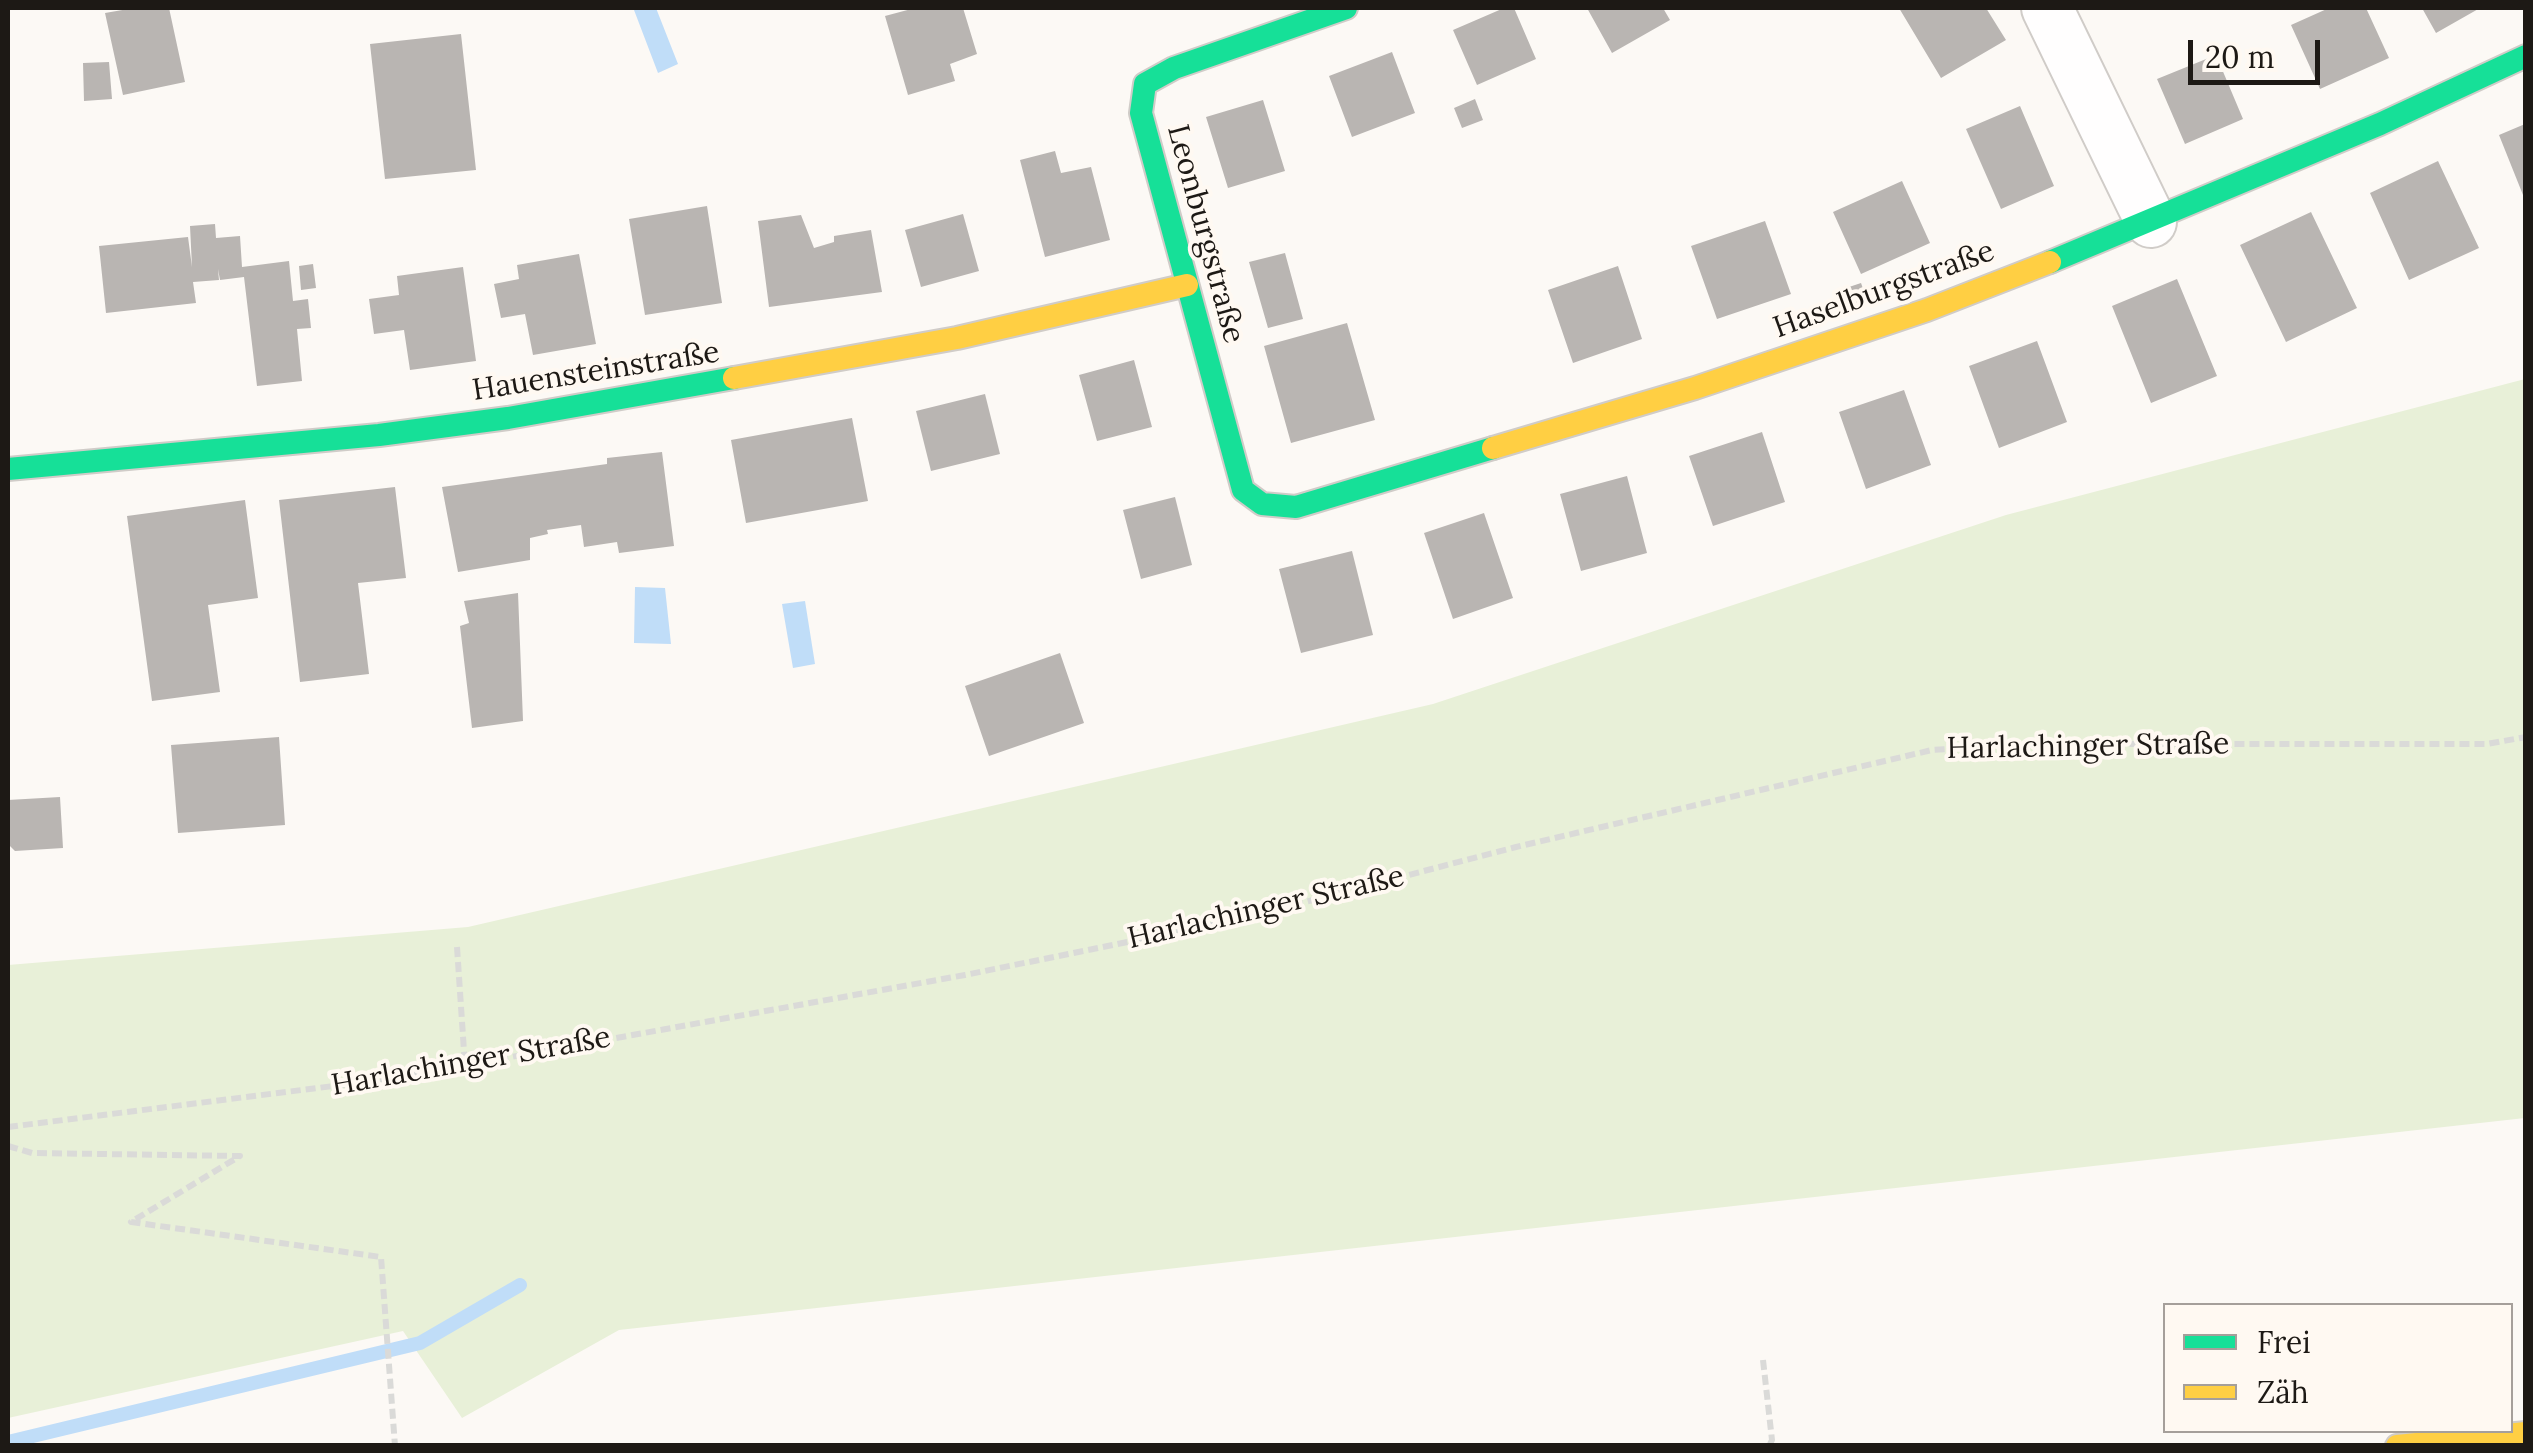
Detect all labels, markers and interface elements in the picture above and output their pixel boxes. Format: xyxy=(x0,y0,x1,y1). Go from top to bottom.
scale bar xyxy=(2193,20,2326,82)
text: 20 m xyxy=(2205,38,2274,76)
street label: Leonburgstraße xyxy=(1159,121,1251,347)
street label: Haselburgstraße xyxy=(1769,233,1999,347)
street label: Hauensteinstraße xyxy=(470,335,722,409)
street label: Harlachinger Straße xyxy=(1946,727,2230,767)
street label: Harlachinger Straße xyxy=(1124,859,1408,957)
street label: Harlachinger Straße xyxy=(329,1020,613,1104)
legend xyxy=(2163,1303,2513,1433)
text: Frei xyxy=(2257,1323,2311,1361)
text: Zäh xyxy=(2257,1373,2309,1411)

